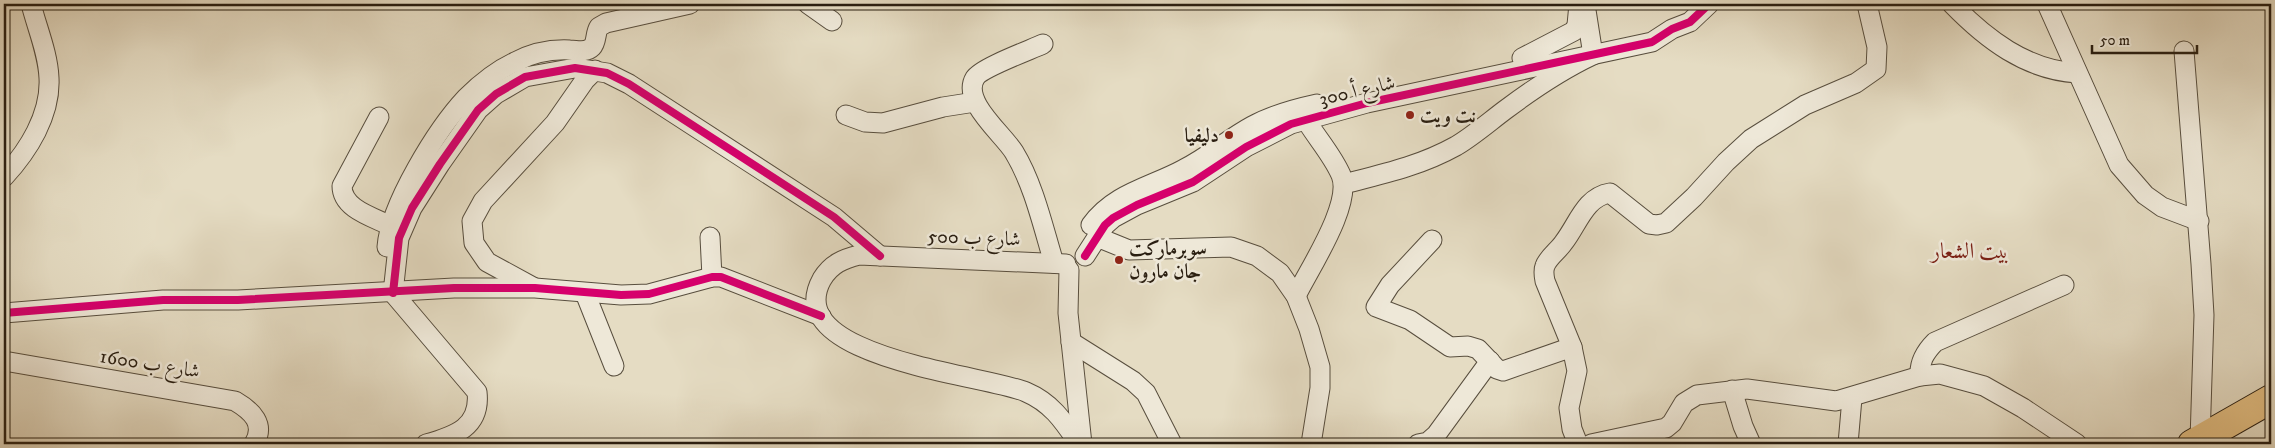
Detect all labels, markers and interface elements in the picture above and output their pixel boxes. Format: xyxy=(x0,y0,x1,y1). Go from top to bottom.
scale bar xyxy=(2092,22,2198,54)
text: 50 m xyxy=(2100,31,2130,50)
street label: شارع أ 300 xyxy=(1316,68,1399,116)
place label: نت ويت xyxy=(1420,104,1476,129)
marker: نت ويت xyxy=(1404,109,1416,121)
place label: دليفيا xyxy=(1185,124,1219,149)
marker: دليفيا xyxy=(1223,129,1235,141)
street label: شارع ب 500 xyxy=(927,224,1021,257)
place label: سوبرماركت جان مارون xyxy=(1129,237,1207,285)
district label: بيت الشعار xyxy=(1929,238,2009,265)
marker: سوبرماركت جان مارون xyxy=(1113,254,1125,266)
street label: شارع ب 1600 xyxy=(97,344,202,389)

